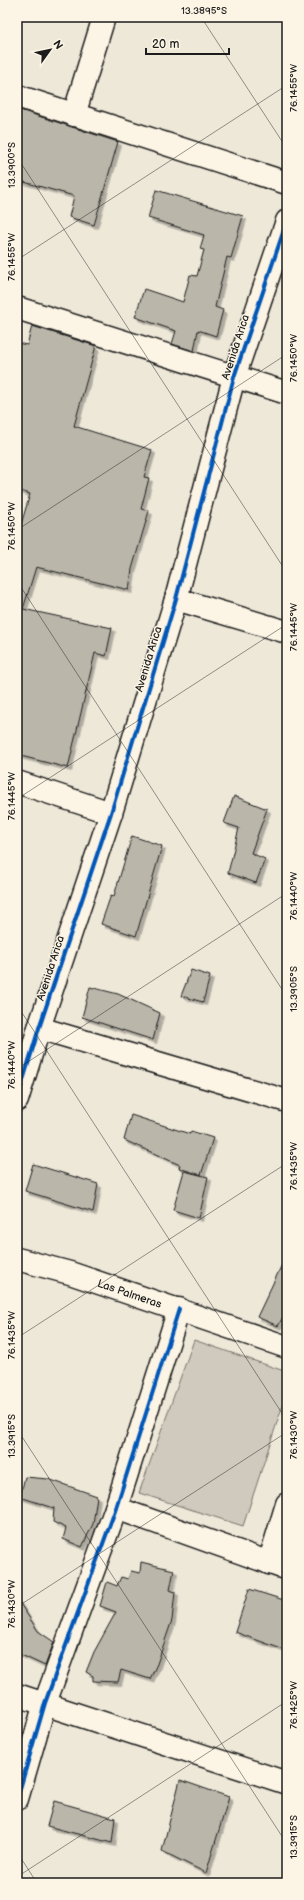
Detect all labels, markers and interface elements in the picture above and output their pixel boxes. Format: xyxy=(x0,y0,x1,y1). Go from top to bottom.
text: 13.3895°S xyxy=(181,5,227,17)
north arrow xyxy=(30,30,70,70)
scale bar xyxy=(146,30,229,56)
text: 20 m xyxy=(152,37,179,52)
text: N xyxy=(50,38,66,52)
text: 76.1455°W xyxy=(288,64,300,112)
text: 13.3900°S xyxy=(6,142,18,188)
text: 76.1455°W xyxy=(6,233,18,281)
street label: Avenida Arica xyxy=(219,313,252,381)
text: 76.1450°W xyxy=(288,334,300,382)
text: 76.1450°W xyxy=(6,502,18,550)
text: 76.1445°W xyxy=(288,603,300,651)
street label: Avenida Arica xyxy=(132,625,165,693)
text: 76.1445°W xyxy=(6,772,18,820)
text: 76.1440°W xyxy=(288,872,300,920)
street label: Avenida Arica xyxy=(34,934,67,1002)
text: 13.3905°S xyxy=(288,966,300,1012)
text: 76.1440°W xyxy=(6,1041,18,1089)
text: 76.1435°W xyxy=(288,1142,300,1190)
street label: Las Palmeras xyxy=(96,1277,164,1311)
text: 76.1435°W xyxy=(6,1311,18,1359)
text: 76.1430°W xyxy=(288,1411,300,1459)
text: 13.3915°S xyxy=(6,1414,18,1458)
text: 76.1430°W xyxy=(6,1580,18,1628)
text: 76.1425°W xyxy=(288,1681,300,1729)
text: 13.3915°S xyxy=(288,1815,300,1859)

